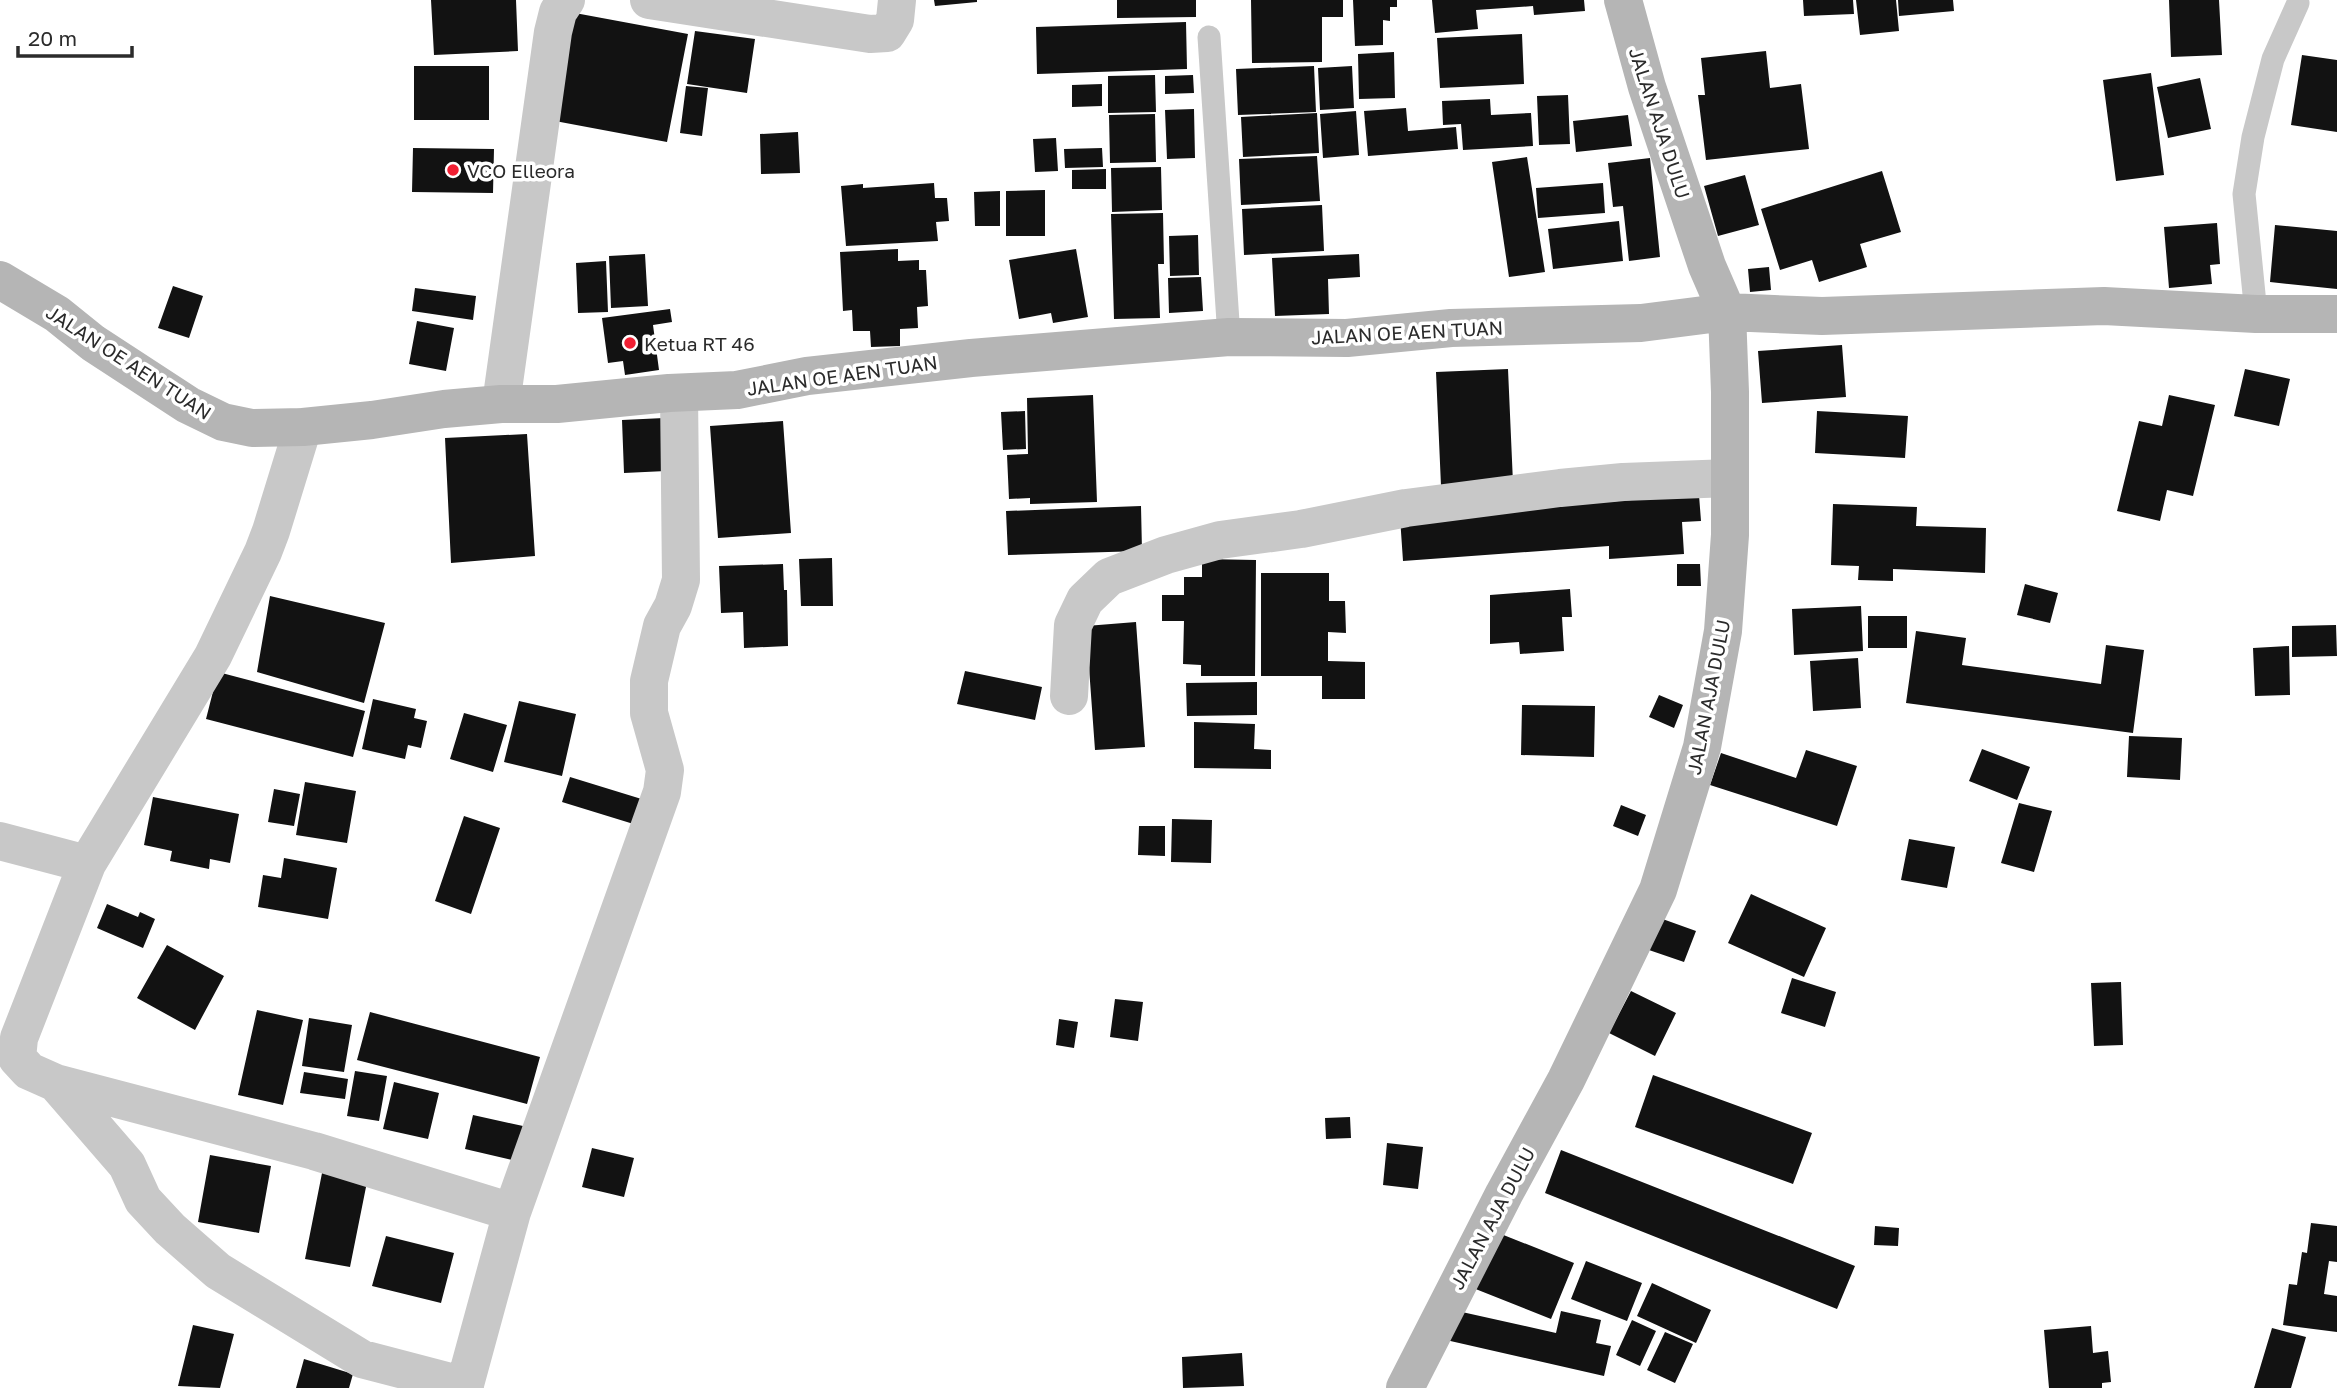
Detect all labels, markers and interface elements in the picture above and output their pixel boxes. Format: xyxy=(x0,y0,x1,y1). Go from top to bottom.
scale bar xyxy=(18,14,131,58)
text: 20 m xyxy=(28,25,77,51)
street label: JALAN AJA DULU xyxy=(1625,44,1695,202)
place label: VCO Elleora xyxy=(467,159,575,182)
marker: VCO Elleora xyxy=(445,162,461,178)
street label: JALAN OE AEN TUAN xyxy=(42,300,216,424)
street label: JALAN OE AEN TUAN xyxy=(1310,315,1504,349)
place label: Ketua RT 46 xyxy=(644,332,755,355)
marker: Ketua RT 46 xyxy=(622,335,638,351)
street label: JALAN OE AEN TUAN xyxy=(745,350,939,400)
street label: JALAN AJA DULU xyxy=(1682,617,1734,777)
street label: JALAN AJA DULU xyxy=(1445,1143,1539,1293)

